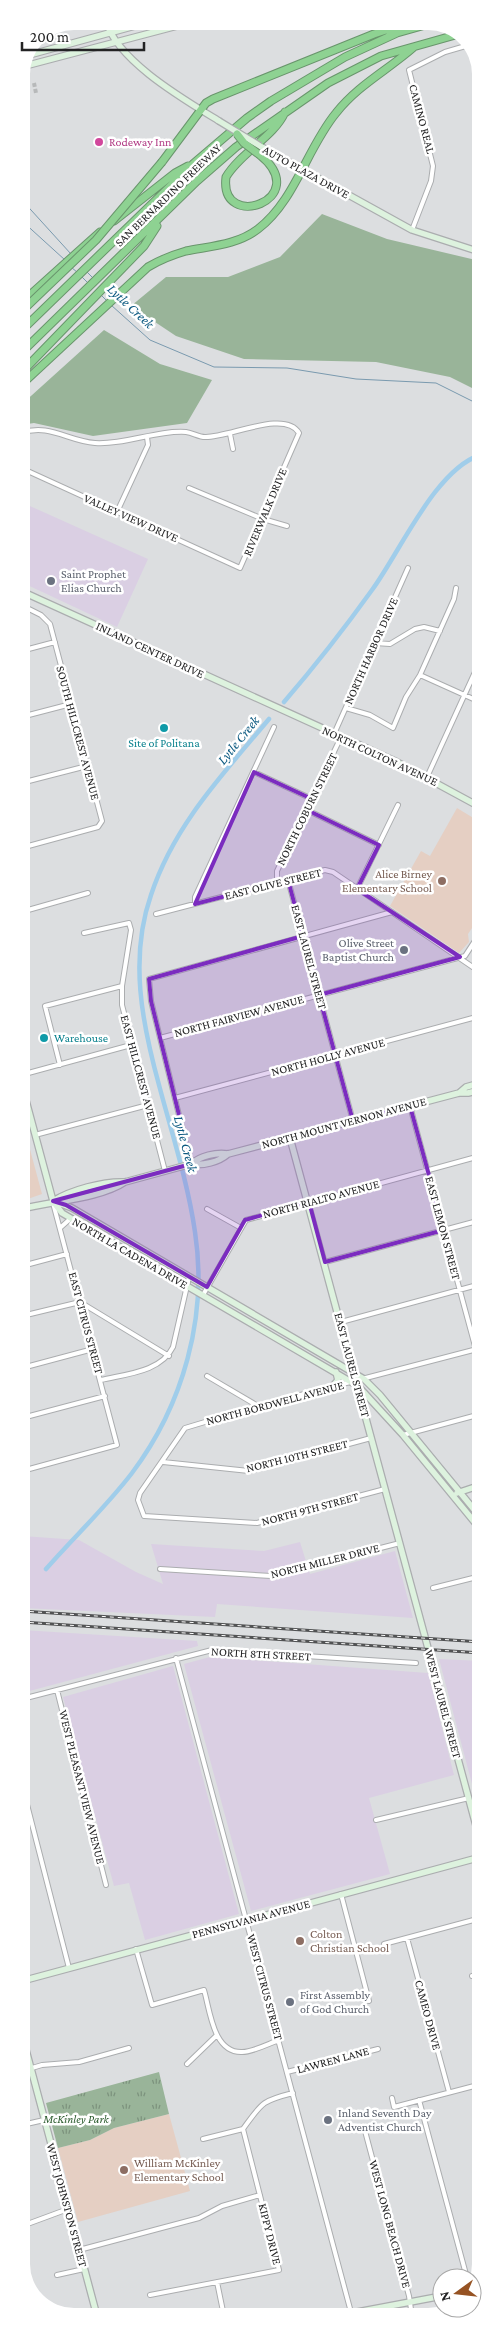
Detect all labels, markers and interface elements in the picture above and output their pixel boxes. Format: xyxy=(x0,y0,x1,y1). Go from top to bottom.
scale bar xyxy=(22,20,145,52)
text: 200 m xyxy=(30,29,69,45)
street label: CAMINO REAL xyxy=(406,83,438,155)
place label: Rodeway Inn xyxy=(109,135,172,149)
marker: Rodeway Inn xyxy=(93,136,105,148)
street label: SAN BERNARDINO FREEWAY xyxy=(112,140,224,249)
street label: AUTO PLAZA DRIVE xyxy=(260,142,352,202)
water label: Lytle Creek xyxy=(104,280,158,332)
street label: RIVERWALK DRIVE xyxy=(240,465,290,558)
street label: VALLEY VIEW DRIVE xyxy=(82,491,181,545)
place label: Saint Prophet Elias Church xyxy=(61,567,127,595)
marker: Saint Prophet Elias Church xyxy=(45,575,57,587)
street label: NORTH HARBOR DRIVE xyxy=(341,595,401,707)
street label: INLAND CENTER DRIVE xyxy=(94,619,207,681)
street label: SOUTH HILLCREST AVENUE xyxy=(53,664,103,802)
water label: Lytle Creek xyxy=(214,712,263,768)
marker: Site of Politana xyxy=(158,722,170,734)
street label: NORTH COLTON AVENUE xyxy=(320,723,440,789)
place label: Site of Politana xyxy=(128,736,200,750)
street label: NORTH COBURN STREET xyxy=(274,750,341,868)
street label: EAST OLIVE STREET xyxy=(223,865,323,903)
place label: Alice Birney Elementary School xyxy=(342,867,432,895)
marker: Alice Birney Elementary School xyxy=(436,875,448,887)
street label: EAST LAUREL STREET xyxy=(288,903,330,1011)
place label: Olive Street Baptist Church xyxy=(322,936,395,964)
marker: Olive Street Baptist Church xyxy=(398,944,410,956)
street label: NORTH FAIRVIEW AVENUE xyxy=(173,992,306,1040)
street label: EAST HILLCREST AVENUE xyxy=(118,1013,164,1141)
place label: Warehouse xyxy=(54,1031,108,1045)
marker: Warehouse xyxy=(38,1032,50,1044)
street label: NORTH HOLLY AVENUE xyxy=(270,1035,387,1079)
street label: NORTH MOUNT VERNON AVENUE xyxy=(260,1094,428,1152)
water label: Lytle Creek xyxy=(171,1114,201,1175)
street label: EAST LEMON STREET xyxy=(422,1175,464,1282)
street label: NORTH RIALTO AVENUE xyxy=(261,1177,381,1221)
street label: NORTH LA CADENA DRIVE xyxy=(70,1214,191,1292)
street label: EAST CITRUS STREET xyxy=(66,1270,107,1376)
street label: EAST LAUREL STREET xyxy=(331,1311,373,1419)
street label: NORTH BORDWELL AVENUE xyxy=(205,1378,346,1428)
street label: NORTH 10TH STREET xyxy=(245,1436,350,1475)
street label: NORTH 9TH STREET xyxy=(260,1489,361,1529)
street label: NORTH MILLER DRIVE xyxy=(269,1541,381,1581)
street label: NORTH 8TH STREET xyxy=(211,1644,312,1664)
street label: WEST LAUREL STREET xyxy=(422,1648,464,1760)
street label: WEST PLEASANT VIEW AVENUE xyxy=(56,1708,108,1866)
street label: PENNSYLVANIA AVENUE xyxy=(191,1896,312,1941)
place label: Colton Christian School xyxy=(310,1927,389,1955)
street label: WEST CITRUS STREET xyxy=(244,1932,286,2042)
marker: Colton Christian School xyxy=(294,1935,306,1947)
street label: CAMEO DRIVE xyxy=(412,1978,444,2052)
place label: First Assembly of God Church xyxy=(300,1988,371,2016)
marker: First Assembly of God Church xyxy=(284,1996,296,2008)
street label: LAWREN LANE xyxy=(295,2044,371,2076)
place label: Inland Seventh Day Adventist Church xyxy=(338,2106,432,2134)
park label: McKinley Park xyxy=(42,2112,110,2126)
marker: Inland Seventh Day Adventist Church xyxy=(322,2114,334,2126)
street label: WEST JOHNSTON STREET xyxy=(44,2141,90,2269)
place label: William McKinley Elementary School xyxy=(134,2156,224,2184)
street label: WEST LONG BEACH DRIVE xyxy=(366,2158,414,2290)
marker: William McKinley Elementary School xyxy=(118,2164,130,2176)
street label: KIPPY DRIVE xyxy=(256,2202,284,2267)
north arrow xyxy=(432,2268,482,2318)
text: N xyxy=(435,2289,453,2303)

